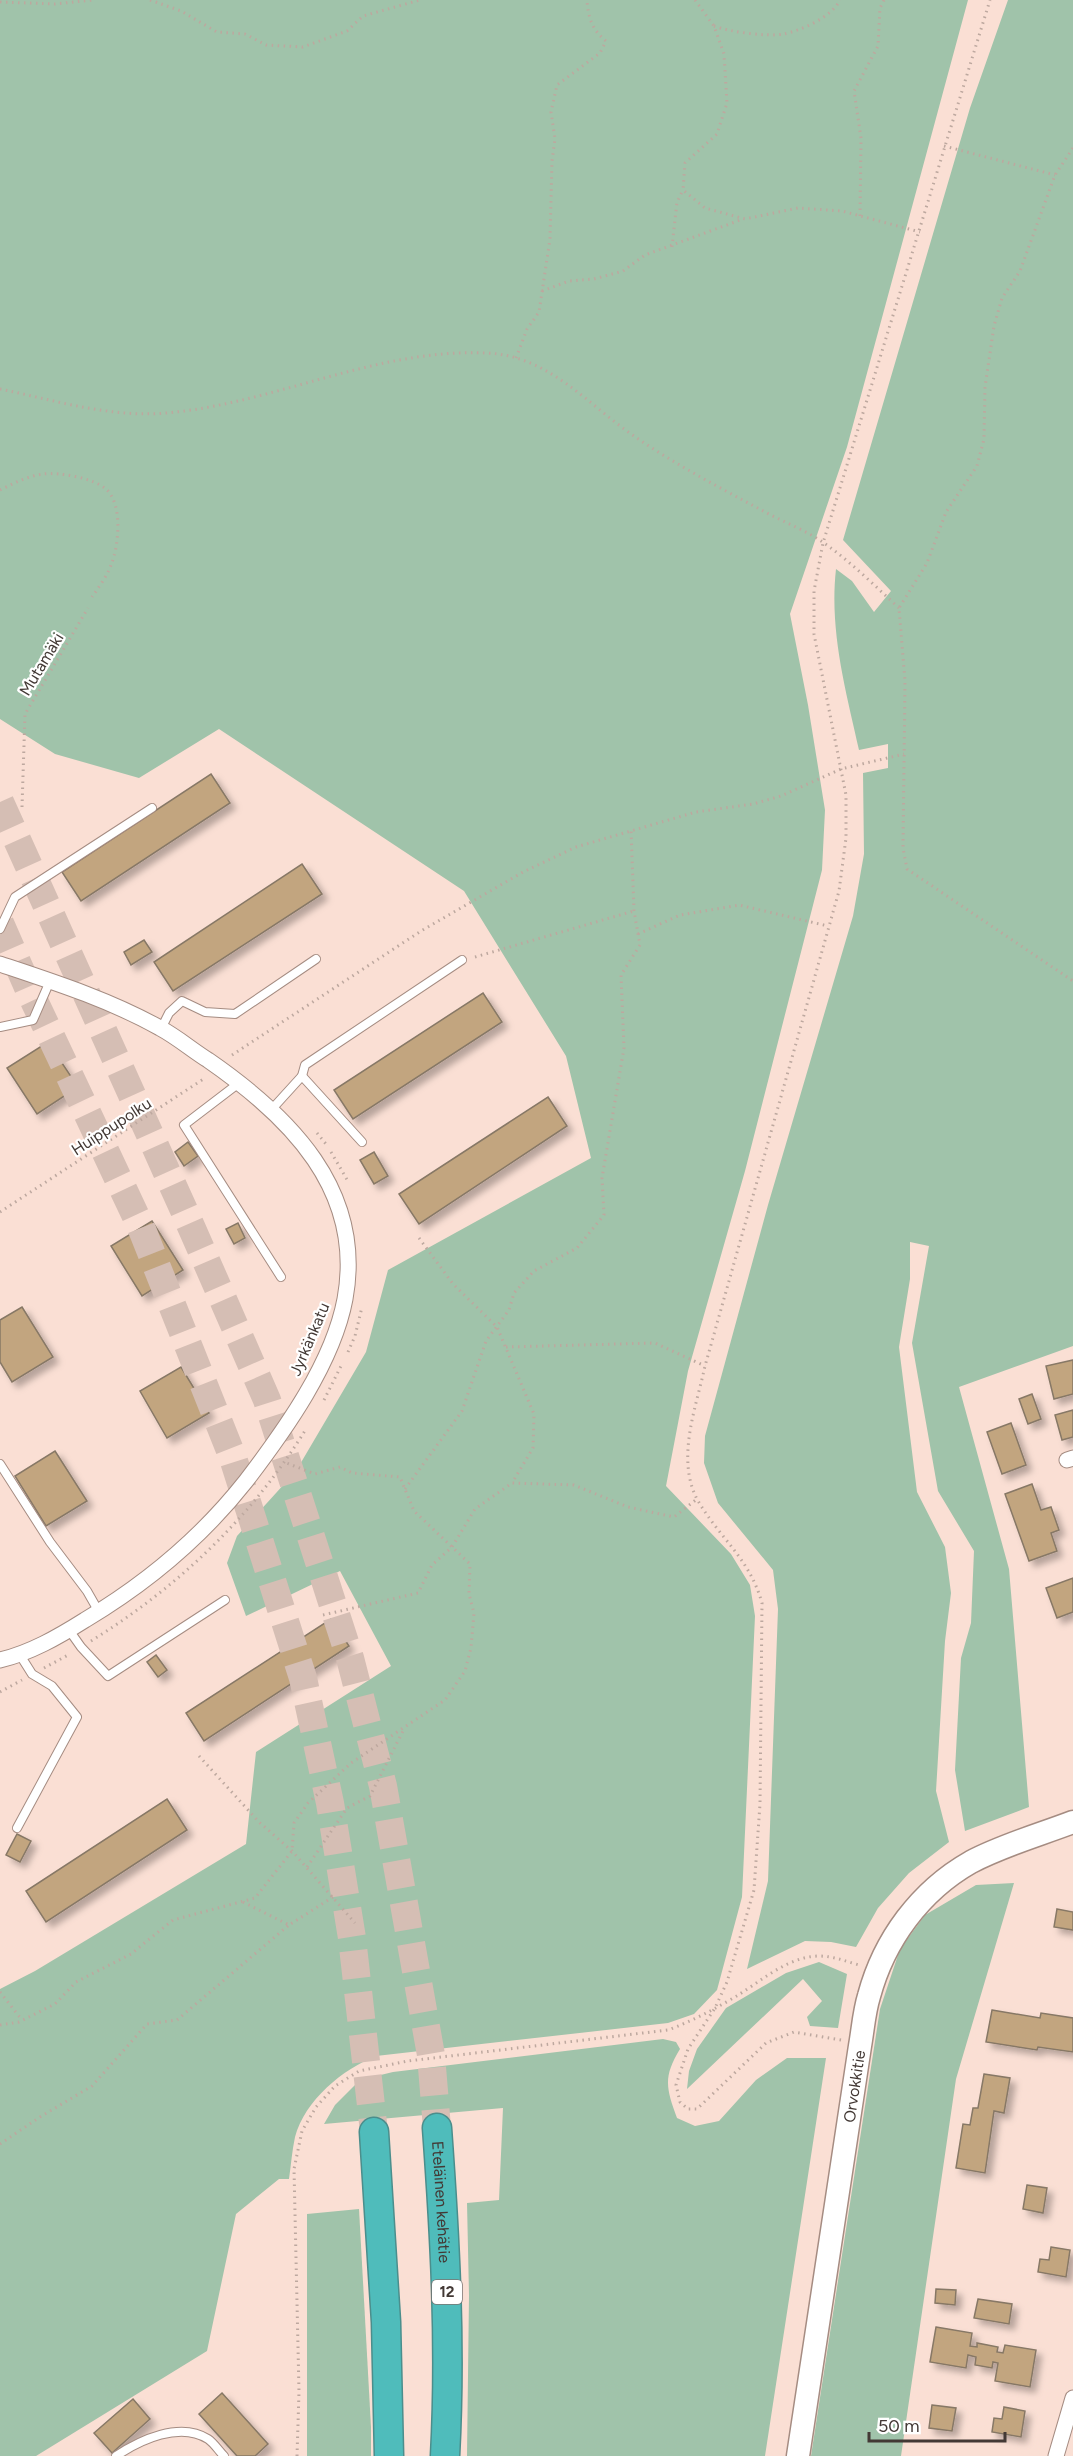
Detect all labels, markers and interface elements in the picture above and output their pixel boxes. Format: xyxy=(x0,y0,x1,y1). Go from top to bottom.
street label: Mutamäki xyxy=(15,629,68,699)
street label: Huippupolku xyxy=(68,1094,155,1159)
street label: Jyrkänkatu xyxy=(286,1300,333,1379)
street label: Orvokkitie xyxy=(840,2048,869,2124)
street label: Eteläinen kehätie xyxy=(428,2140,454,2264)
road number: 12 xyxy=(432,2280,462,2304)
scale bar xyxy=(869,2405,1006,2443)
text: 50 m xyxy=(878,2415,920,2437)

